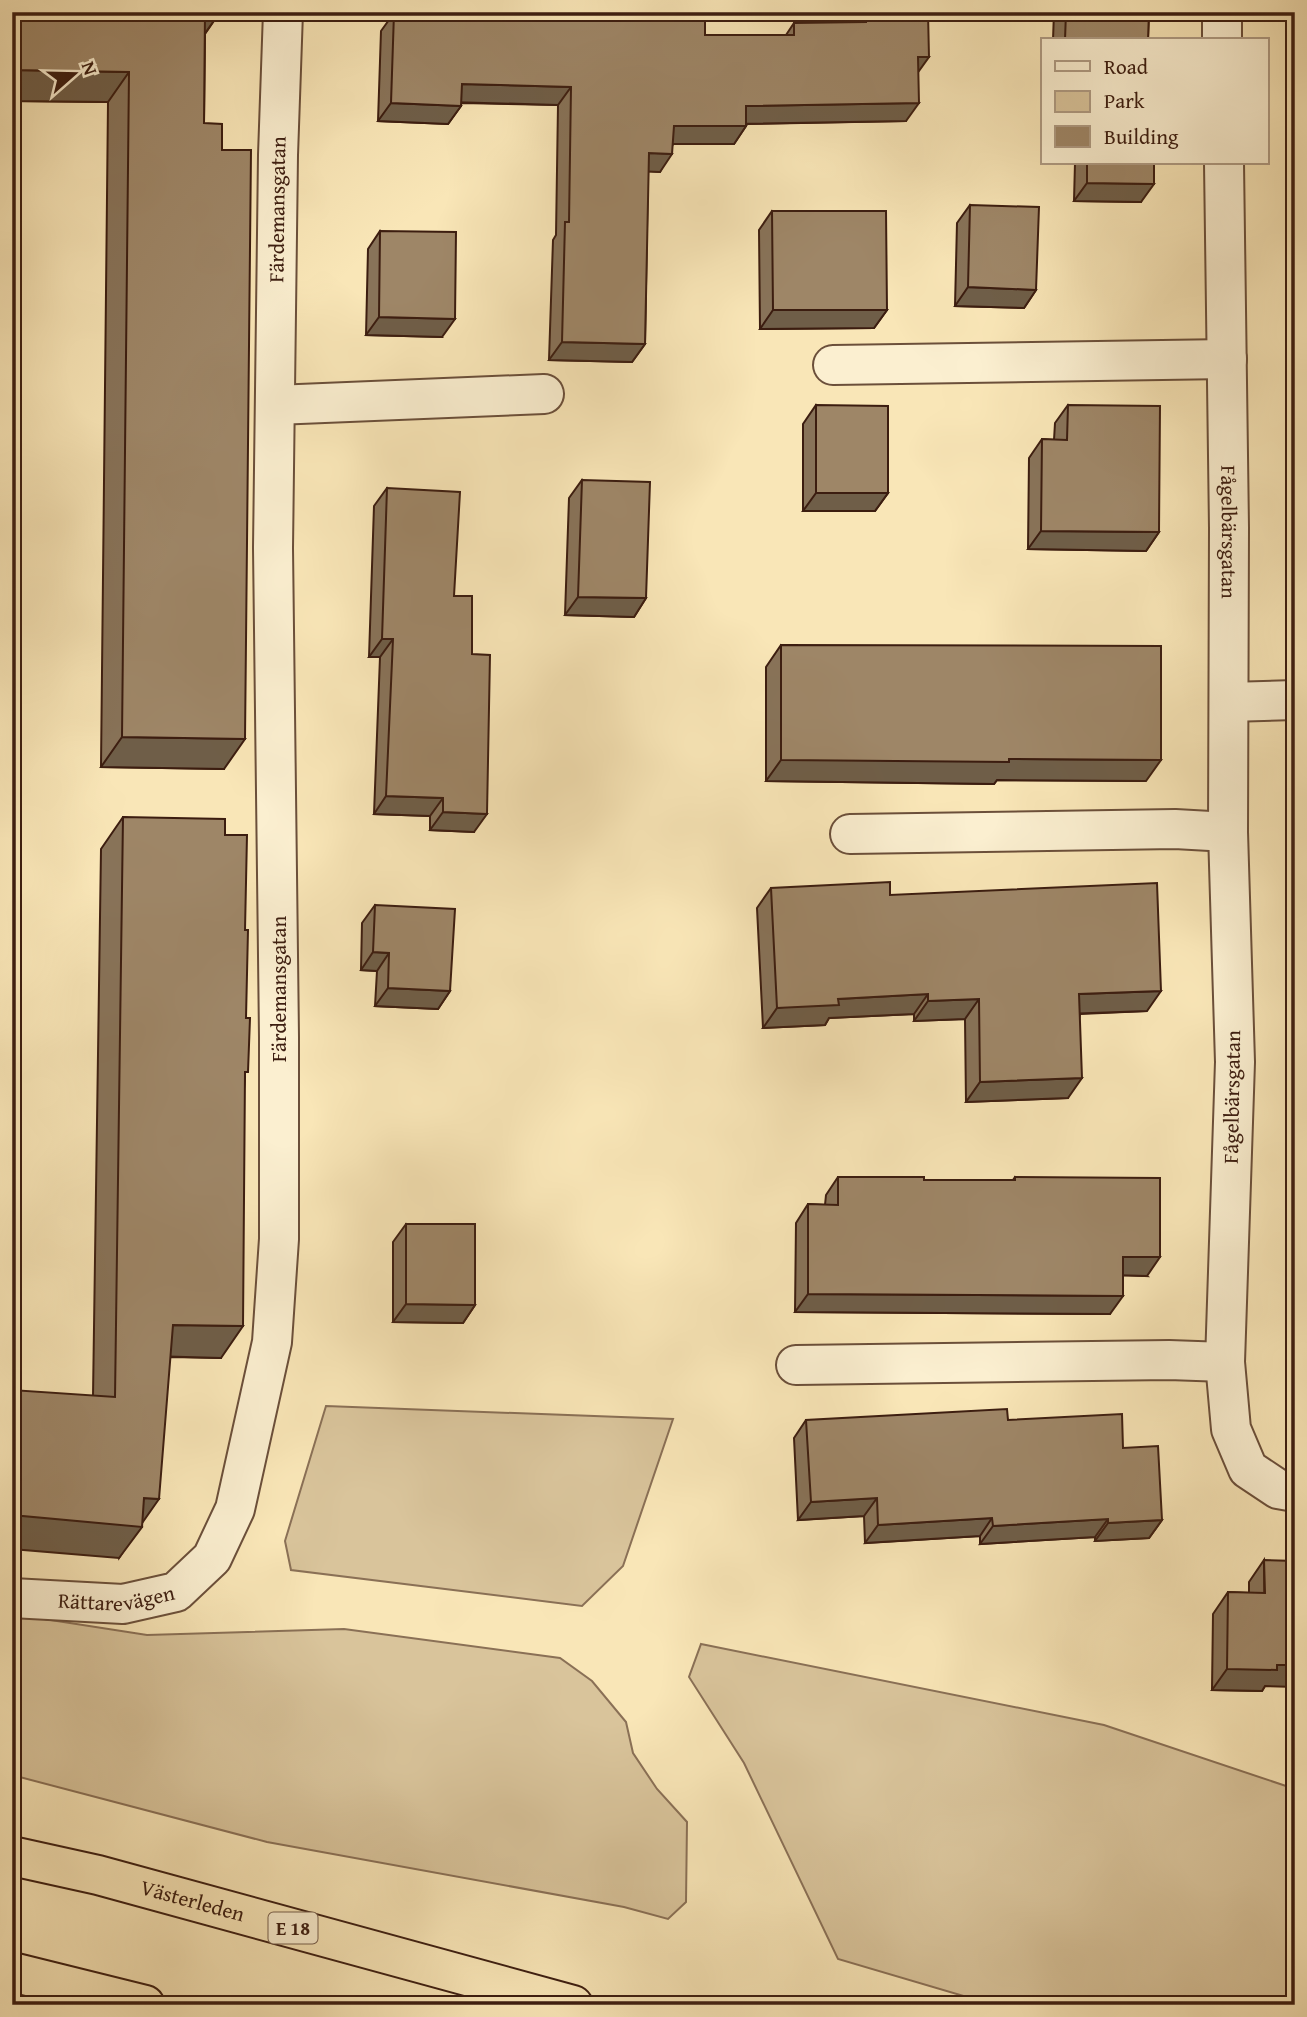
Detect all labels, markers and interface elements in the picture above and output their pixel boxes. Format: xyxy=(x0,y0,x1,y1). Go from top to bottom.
north arrow xyxy=(38,38,108,108)
legend xyxy=(1041,38,1268,164)
text: Road xyxy=(1104,51,1149,82)
text: N xyxy=(75,57,105,79)
text: Park xyxy=(1104,85,1145,116)
text: Building xyxy=(1104,121,1179,152)
street label: Färdemansgatan xyxy=(260,136,294,283)
street label: Fågelbärsgatan xyxy=(1213,465,1245,599)
street label: Färdemansgatan xyxy=(263,916,294,1062)
street label: Fågelbärsgatan xyxy=(1215,1030,1248,1164)
street label: Rättarevägen xyxy=(57,1577,178,1619)
street label: Västerleden xyxy=(137,1871,248,1929)
road number: E 18 xyxy=(268,1912,318,1944)

